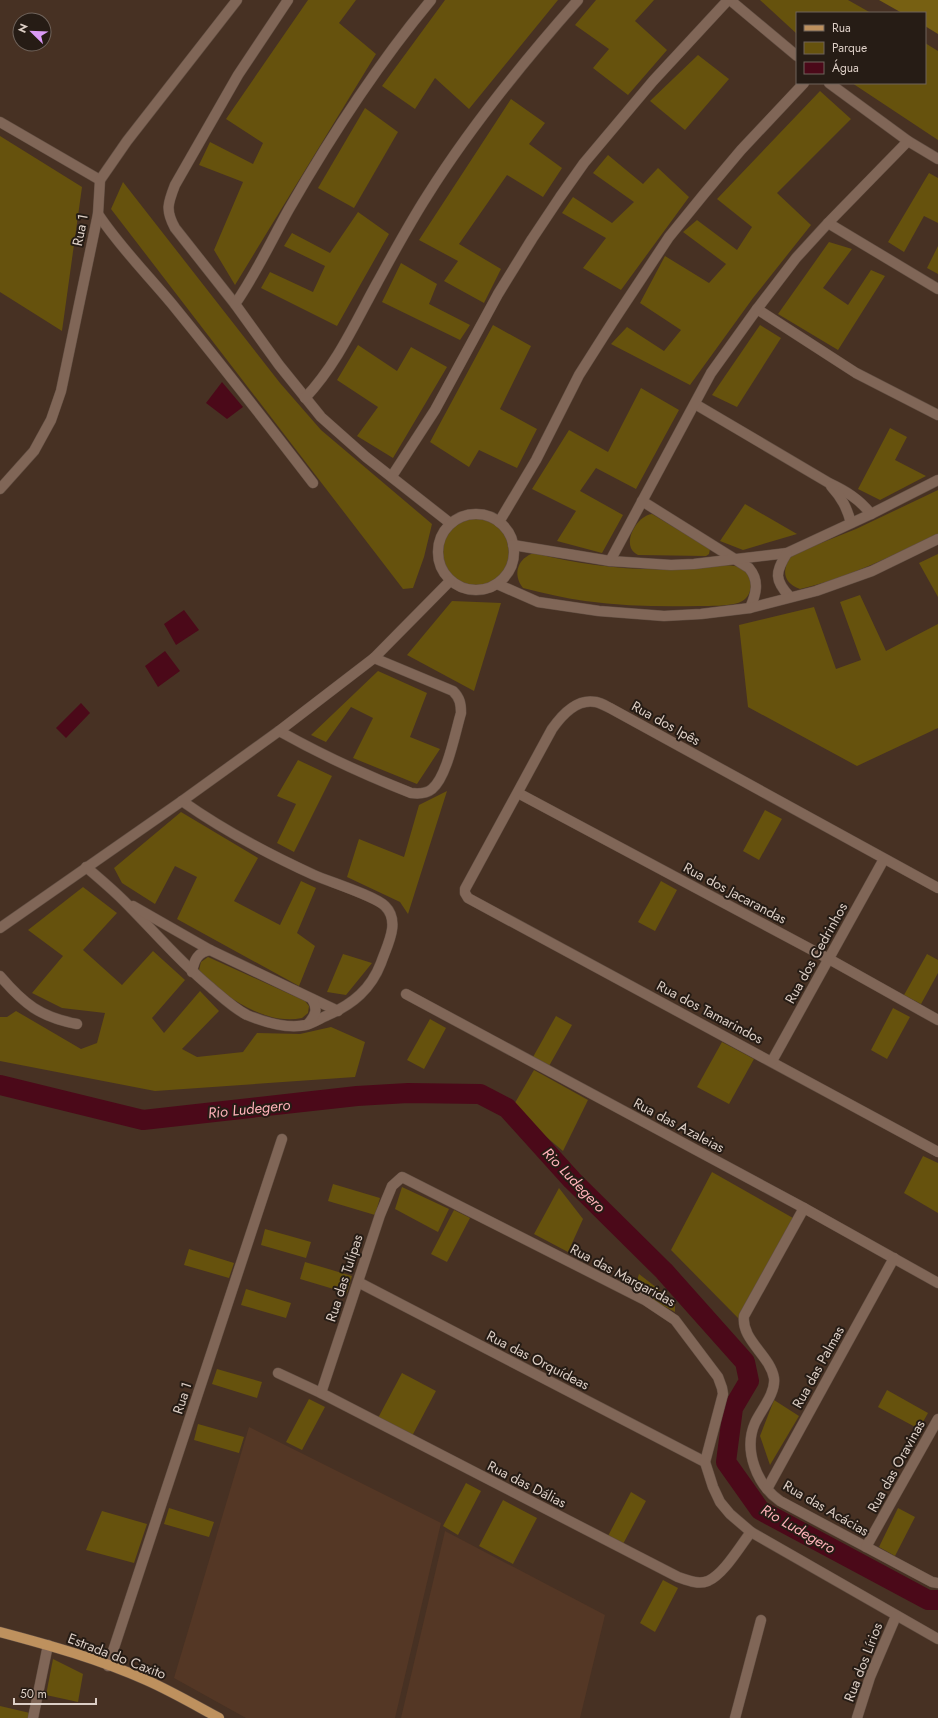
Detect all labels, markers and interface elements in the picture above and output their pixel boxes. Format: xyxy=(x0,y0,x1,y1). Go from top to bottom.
north arrow xyxy=(12,12,52,52)
legend xyxy=(796,12,926,84)
text: Rua xyxy=(832,19,851,37)
text: N xyxy=(14,21,32,35)
text: Parque xyxy=(832,39,867,57)
text: Água xyxy=(832,59,859,77)
street label: Rua 1 xyxy=(67,212,93,248)
street label: Rua dos Ipês xyxy=(628,696,704,750)
street label: Rua dos Jacarandas xyxy=(680,857,790,929)
street label: Rua dos Cedrinhos xyxy=(780,899,852,1007)
street label: Rua dos Tamarindos xyxy=(653,975,767,1049)
street label: Rua das Azaleias xyxy=(630,1093,728,1158)
water label: Rio Ludegero xyxy=(207,1094,291,1124)
water label: Rio Ludegero xyxy=(537,1143,611,1217)
street label: Rua das Tulípas xyxy=(320,1231,368,1324)
street label: Rua das Margaridas xyxy=(567,1239,680,1311)
street label: Rua das Palmas xyxy=(787,1322,849,1412)
street label: Rua das Orquídeas xyxy=(483,1325,593,1395)
street label: Rua 1 xyxy=(167,1379,197,1417)
street label: Rua das Oravinas xyxy=(862,1416,930,1516)
street label: Rua das Dálias xyxy=(484,1456,570,1513)
street label: Rua das Acácias xyxy=(779,1475,873,1541)
water label: Rio Ludegero xyxy=(757,1499,839,1559)
street label: Rua dos Lírios xyxy=(839,1619,887,1704)
street label: Estrada do Caxito xyxy=(65,1628,169,1684)
scale bar xyxy=(14,1680,96,1706)
text: 50 m xyxy=(20,1685,47,1703)

